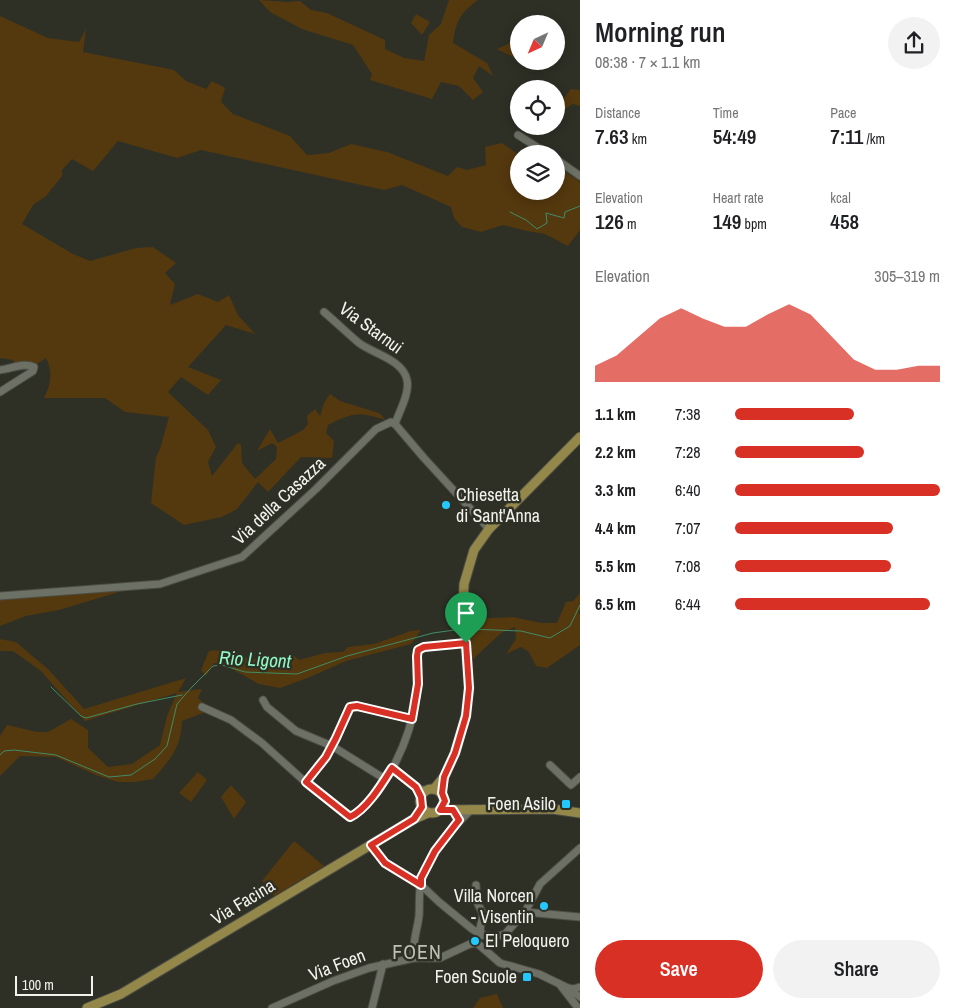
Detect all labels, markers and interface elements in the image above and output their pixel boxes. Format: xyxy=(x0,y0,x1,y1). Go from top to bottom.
text: Morning run xyxy=(595,13,726,51)
north arrow xyxy=(510,15,565,70)
map controls xyxy=(510,15,565,200)
button: share xyxy=(888,17,940,69)
text: 08:38 · 7 × 1.1 km xyxy=(595,51,700,73)
button: locate xyxy=(510,80,565,135)
text: Distance xyxy=(595,104,640,122)
text: Time xyxy=(713,104,739,122)
text: Pace xyxy=(830,104,857,122)
text: 7.63 xyxy=(595,122,629,151)
text: 54:49 xyxy=(713,122,756,151)
text: 7:11 xyxy=(830,122,863,151)
text: km xyxy=(629,130,647,148)
text: /km xyxy=(863,130,885,148)
button: layers xyxy=(510,145,565,200)
text: Elevation xyxy=(595,189,643,207)
text: Heart rate xyxy=(713,189,764,207)
text: kcal xyxy=(830,189,851,207)
text: 126 xyxy=(595,207,624,236)
text: 149 xyxy=(713,207,741,236)
text: 458 xyxy=(830,207,859,236)
text: m xyxy=(624,215,637,233)
text: bpm xyxy=(741,215,767,233)
text: Elevation xyxy=(595,265,650,287)
text: 305–319 m xyxy=(874,265,940,287)
street label: Via Starnui xyxy=(334,296,408,359)
text: 1.1 km xyxy=(595,403,636,425)
text: 7:38 xyxy=(675,403,701,425)
text: 2.2 km xyxy=(595,441,636,463)
text: 7:28 xyxy=(675,441,701,463)
street label: Via della Casazza xyxy=(227,451,331,550)
text: 3.3 km xyxy=(595,479,636,501)
text: 6:40 xyxy=(675,479,701,501)
place label: Chiesetta di Sant'Anna xyxy=(456,482,540,528)
marker: Chiesetta di Sant'Anna xyxy=(440,499,452,511)
text: 4.4 km xyxy=(595,517,636,539)
text: 7:07 xyxy=(675,517,701,539)
text: 5.5 km xyxy=(595,555,636,577)
text: 7:08 xyxy=(675,555,701,577)
pin xyxy=(445,592,487,643)
text: 6.5 km xyxy=(595,593,636,615)
text: 6:44 xyxy=(675,593,701,615)
icon: arrive xyxy=(452,599,480,627)
water label: Rio Ligont xyxy=(218,644,292,674)
place label: Foen Asilo xyxy=(487,791,556,816)
marker: Foen Asilo xyxy=(560,798,572,810)
street label: Via Facina xyxy=(206,873,279,930)
place label: Villa Norcen - Visentin xyxy=(454,883,534,929)
marker: Villa Norcen - Visentin xyxy=(538,900,550,912)
place label: El Peloquero xyxy=(485,928,570,953)
marker: El Peloquero xyxy=(469,935,481,947)
district label: FOEN xyxy=(392,938,442,965)
button: Save xyxy=(595,940,763,998)
button: Share xyxy=(773,940,940,998)
street label: Via Foen xyxy=(305,942,369,987)
place label: Foen Scuole xyxy=(435,964,517,989)
marker: Foen Scuole xyxy=(521,971,533,983)
scale bar xyxy=(15,973,92,996)
text: 100 m xyxy=(22,976,54,994)

